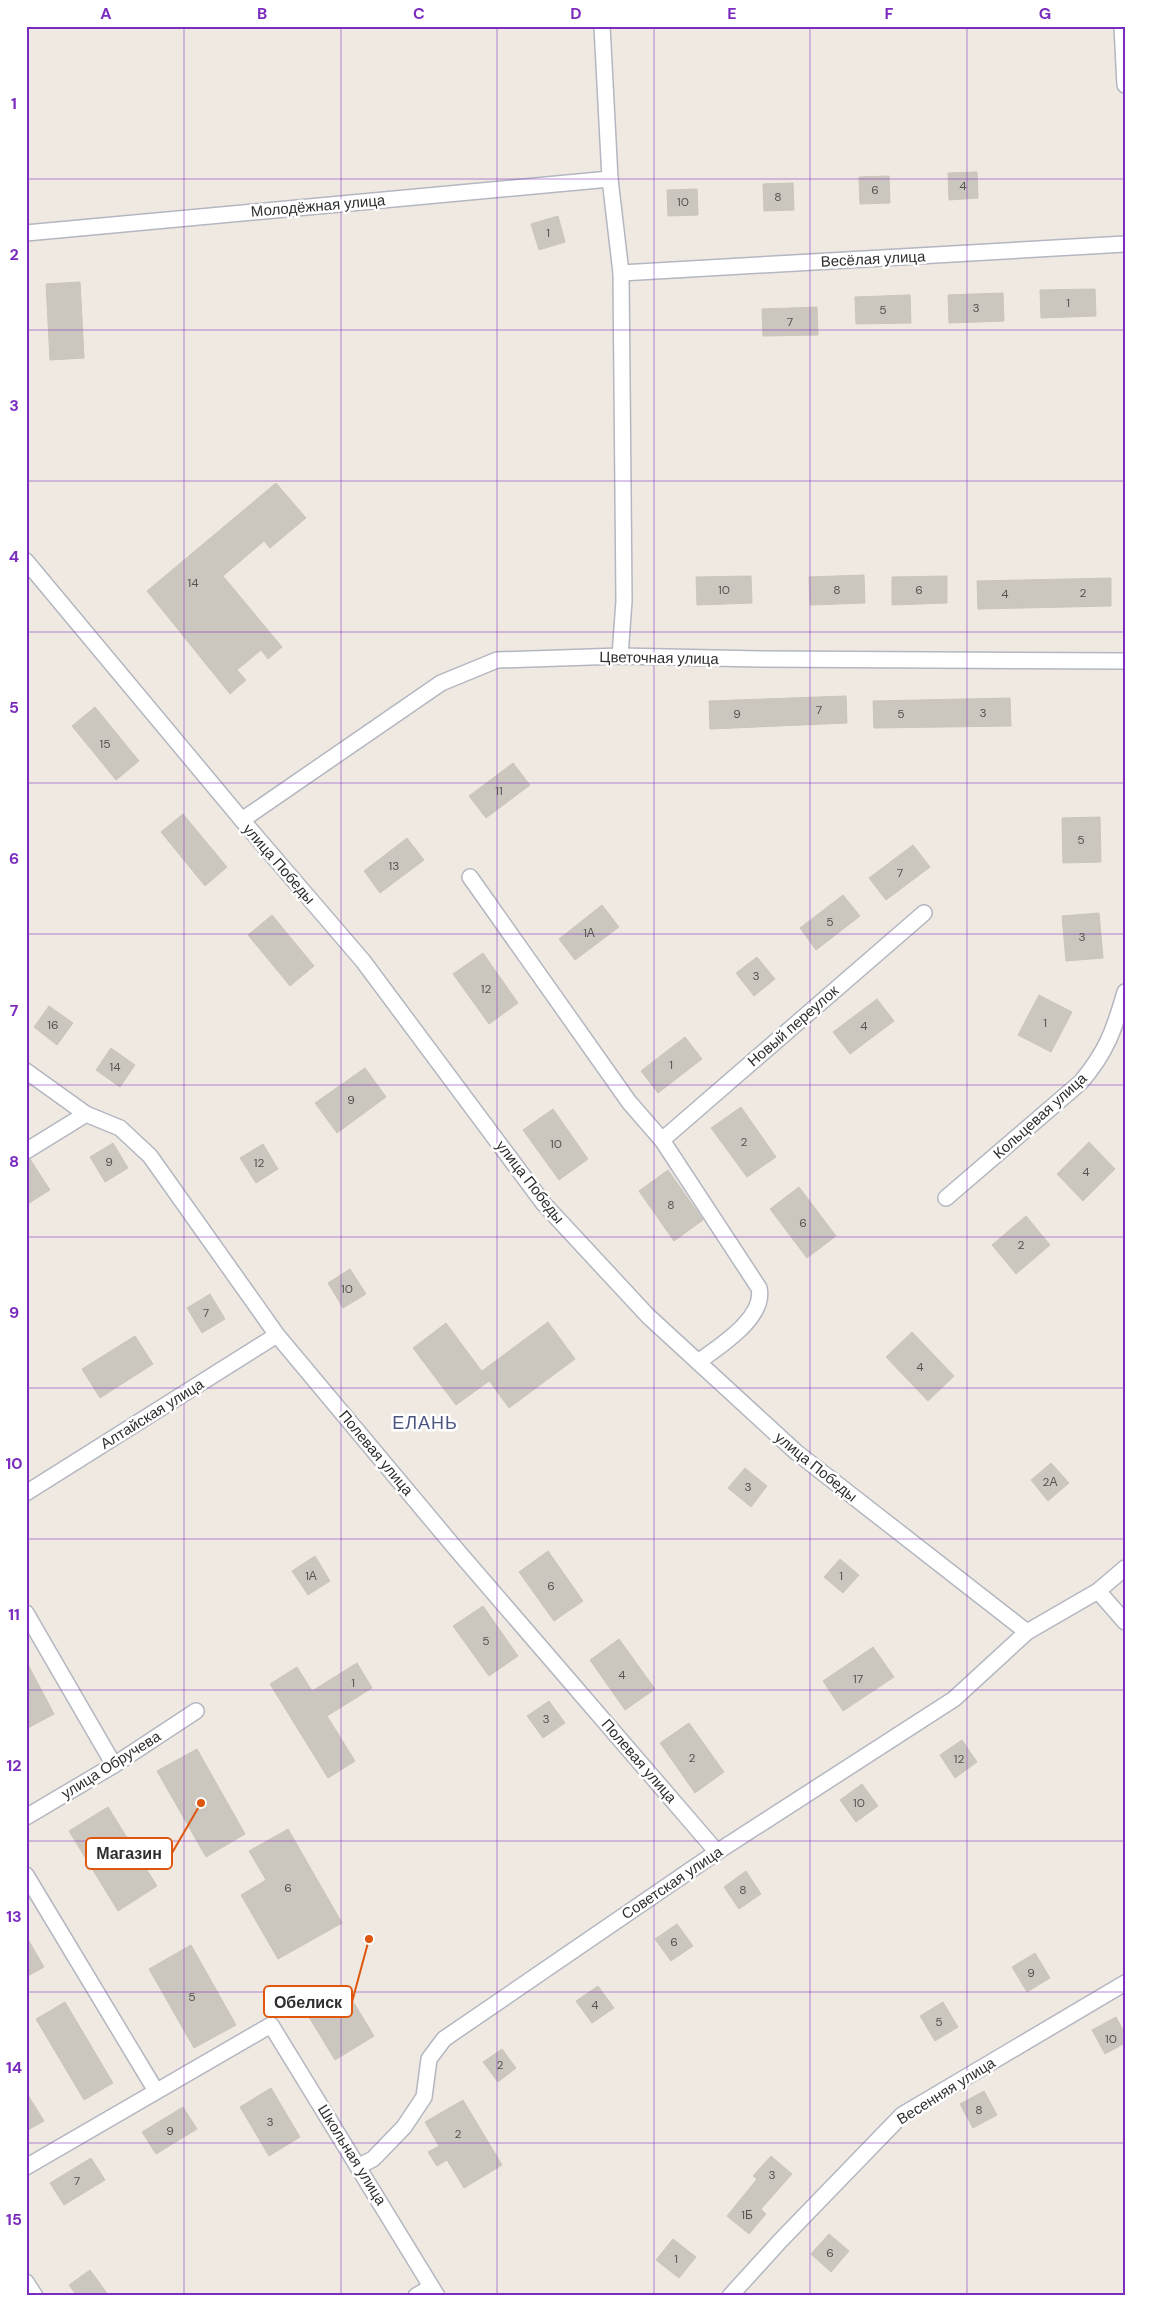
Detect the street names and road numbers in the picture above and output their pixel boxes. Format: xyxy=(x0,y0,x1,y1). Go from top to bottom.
street label: Молодёжная улица xyxy=(250,190,387,222)
street label: Весёлая улица xyxy=(820,246,926,272)
street label: Цветочная улица xyxy=(599,647,719,669)
street label: улица Победы xyxy=(239,820,319,908)
street label: Новый переулок xyxy=(743,981,843,1071)
street label: Кольцевая улица xyxy=(989,1068,1092,1163)
street label: улица Победы xyxy=(491,1136,569,1228)
street label: Алтайская улица xyxy=(97,1374,208,1454)
street label: Полевая улица xyxy=(334,1406,418,1500)
street label: улица Победы xyxy=(771,1428,861,1506)
street label: Полевая улица xyxy=(597,1715,682,1808)
street label: улица Обручева xyxy=(58,1726,165,1804)
street label: Советская улица xyxy=(618,1841,727,1924)
street label: Весенняя улица xyxy=(893,2052,999,2129)
street label: Школьная улица xyxy=(313,2101,391,2210)

